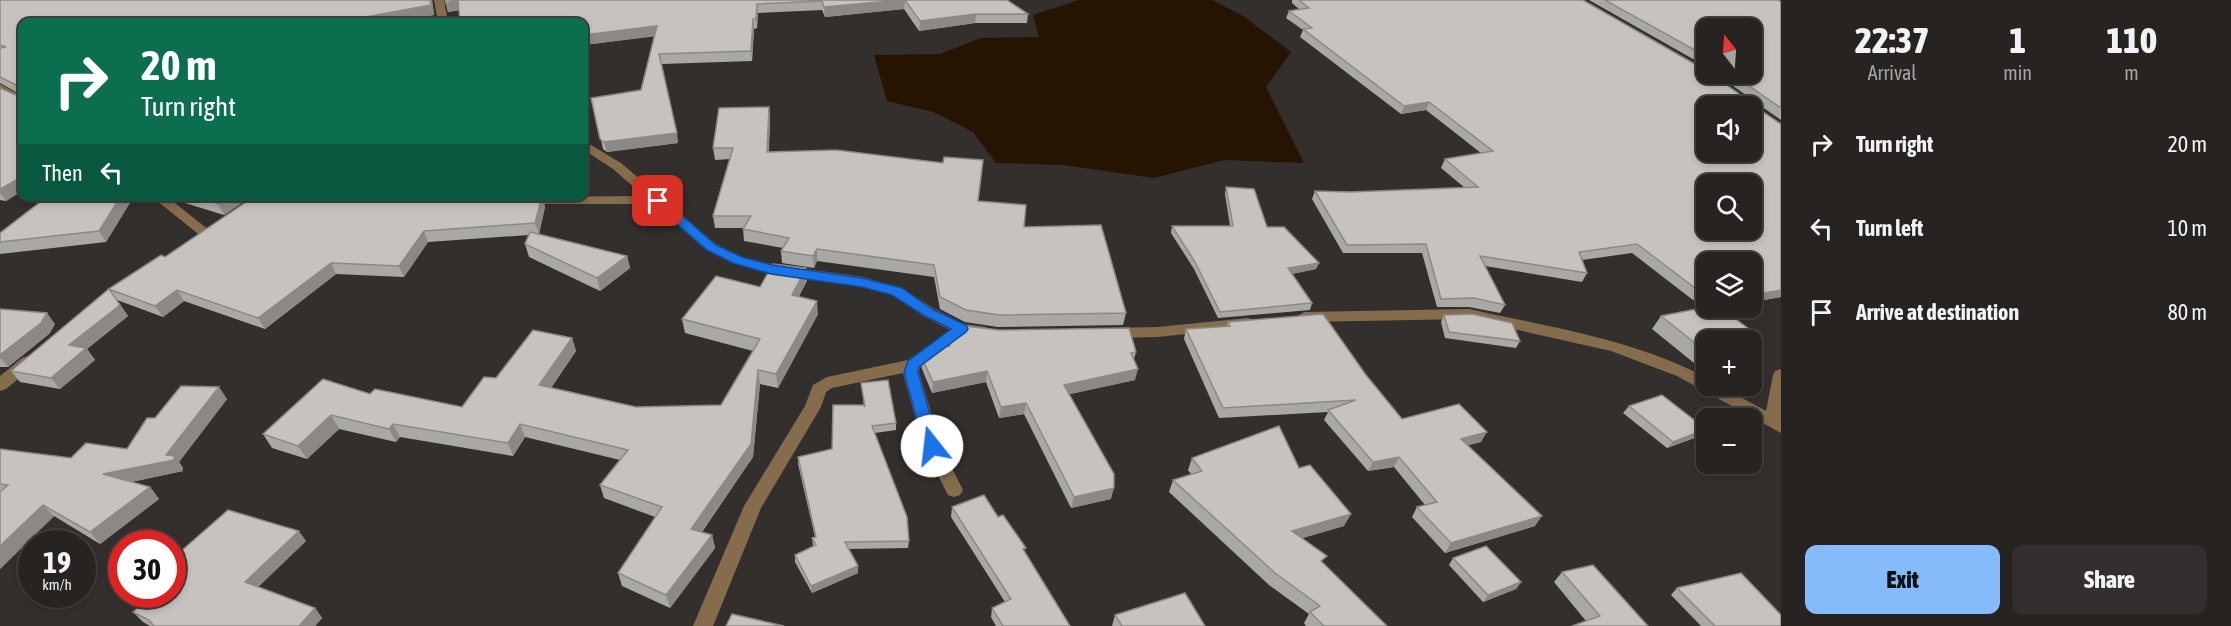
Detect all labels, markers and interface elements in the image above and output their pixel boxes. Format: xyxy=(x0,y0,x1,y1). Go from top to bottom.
north arrow xyxy=(1696,18,1762,84)
map controls xyxy=(1696,18,1762,474)
text: 22:37 xyxy=(1855,19,1929,61)
text: 1 xyxy=(2009,19,2026,61)
text: 110 xyxy=(2106,19,2157,61)
text: 20 m xyxy=(141,41,216,89)
icon: right xyxy=(42,42,120,120)
text: Arrival xyxy=(1868,61,1917,84)
text: min xyxy=(2003,61,2032,84)
text: m xyxy=(2124,61,2139,84)
text: Turn right xyxy=(141,91,236,122)
button: sound xyxy=(1696,96,1762,162)
icon: right xyxy=(1805,128,1838,161)
text: Turn right xyxy=(1856,131,1933,157)
text: 20 m xyxy=(2167,131,2207,157)
icon: left xyxy=(95,156,128,189)
text: Then xyxy=(42,160,83,186)
button: search xyxy=(1696,174,1762,240)
pin xyxy=(632,175,683,226)
icon: arrive xyxy=(641,184,674,217)
icon: left xyxy=(1805,212,1838,245)
text: Turn left xyxy=(1856,215,1923,241)
text: 10 m xyxy=(2167,215,2207,241)
button: layers xyxy=(1696,252,1762,318)
icon: arrive xyxy=(1805,296,1838,329)
text: Arrive at destination xyxy=(1856,299,2019,325)
text: 80 m xyxy=(2167,299,2207,325)
button: + xyxy=(1696,330,1762,396)
button: − xyxy=(1696,408,1762,474)
position arrow xyxy=(900,414,964,478)
speed limit sign: 30 xyxy=(108,530,186,608)
text: 19 xyxy=(43,545,71,579)
button: Exit xyxy=(1805,545,2000,614)
button: Share xyxy=(2012,545,2207,614)
text: km/h xyxy=(42,576,72,593)

